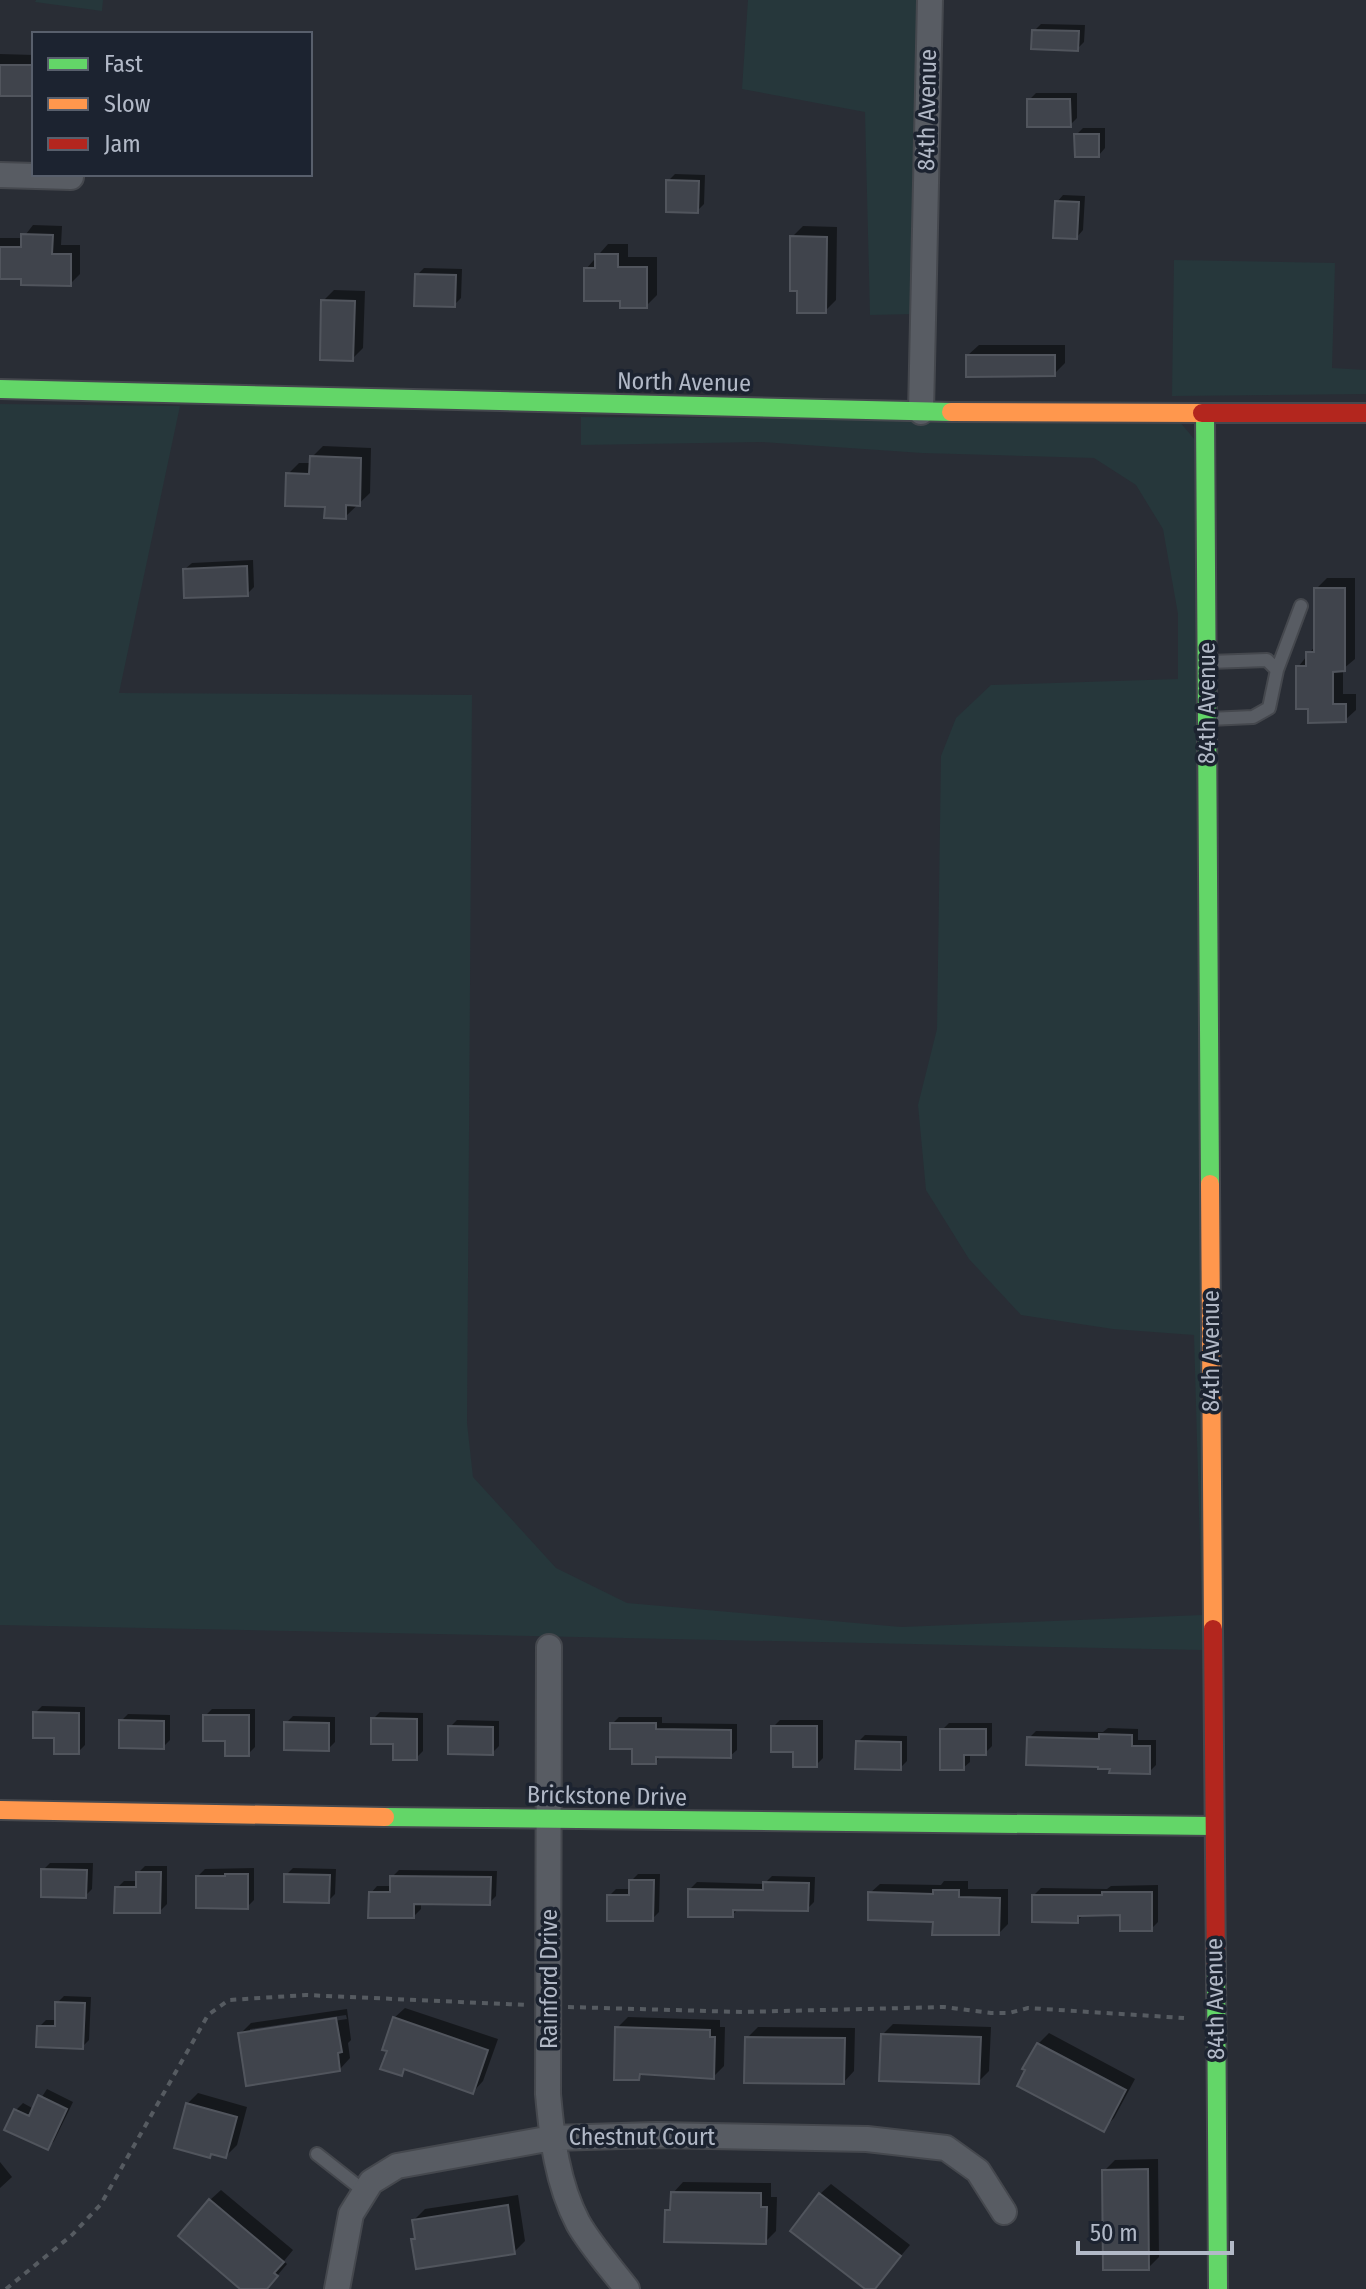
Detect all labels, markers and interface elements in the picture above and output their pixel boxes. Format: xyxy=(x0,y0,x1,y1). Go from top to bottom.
legend xyxy=(32,32,312,176)
street label: 84th Avenue xyxy=(912,49,942,171)
text: Fast xyxy=(104,50,143,78)
text: Slow xyxy=(104,90,151,118)
text: Jam xyxy=(104,130,141,158)
street label: North Avenue xyxy=(617,367,751,397)
street label: 84th Avenue xyxy=(1193,642,1221,764)
street label: 84th Avenue xyxy=(1197,1290,1225,1412)
street label: Brickstone Drive xyxy=(527,1781,687,1811)
street label: Rainford Drive xyxy=(535,1909,563,2049)
street label: 84th Avenue xyxy=(1200,1938,1230,2060)
street label: Chestnut Court xyxy=(569,2123,715,2151)
scale bar xyxy=(1078,2205,1232,2255)
text: 50 m xyxy=(1090,2219,1138,2247)

